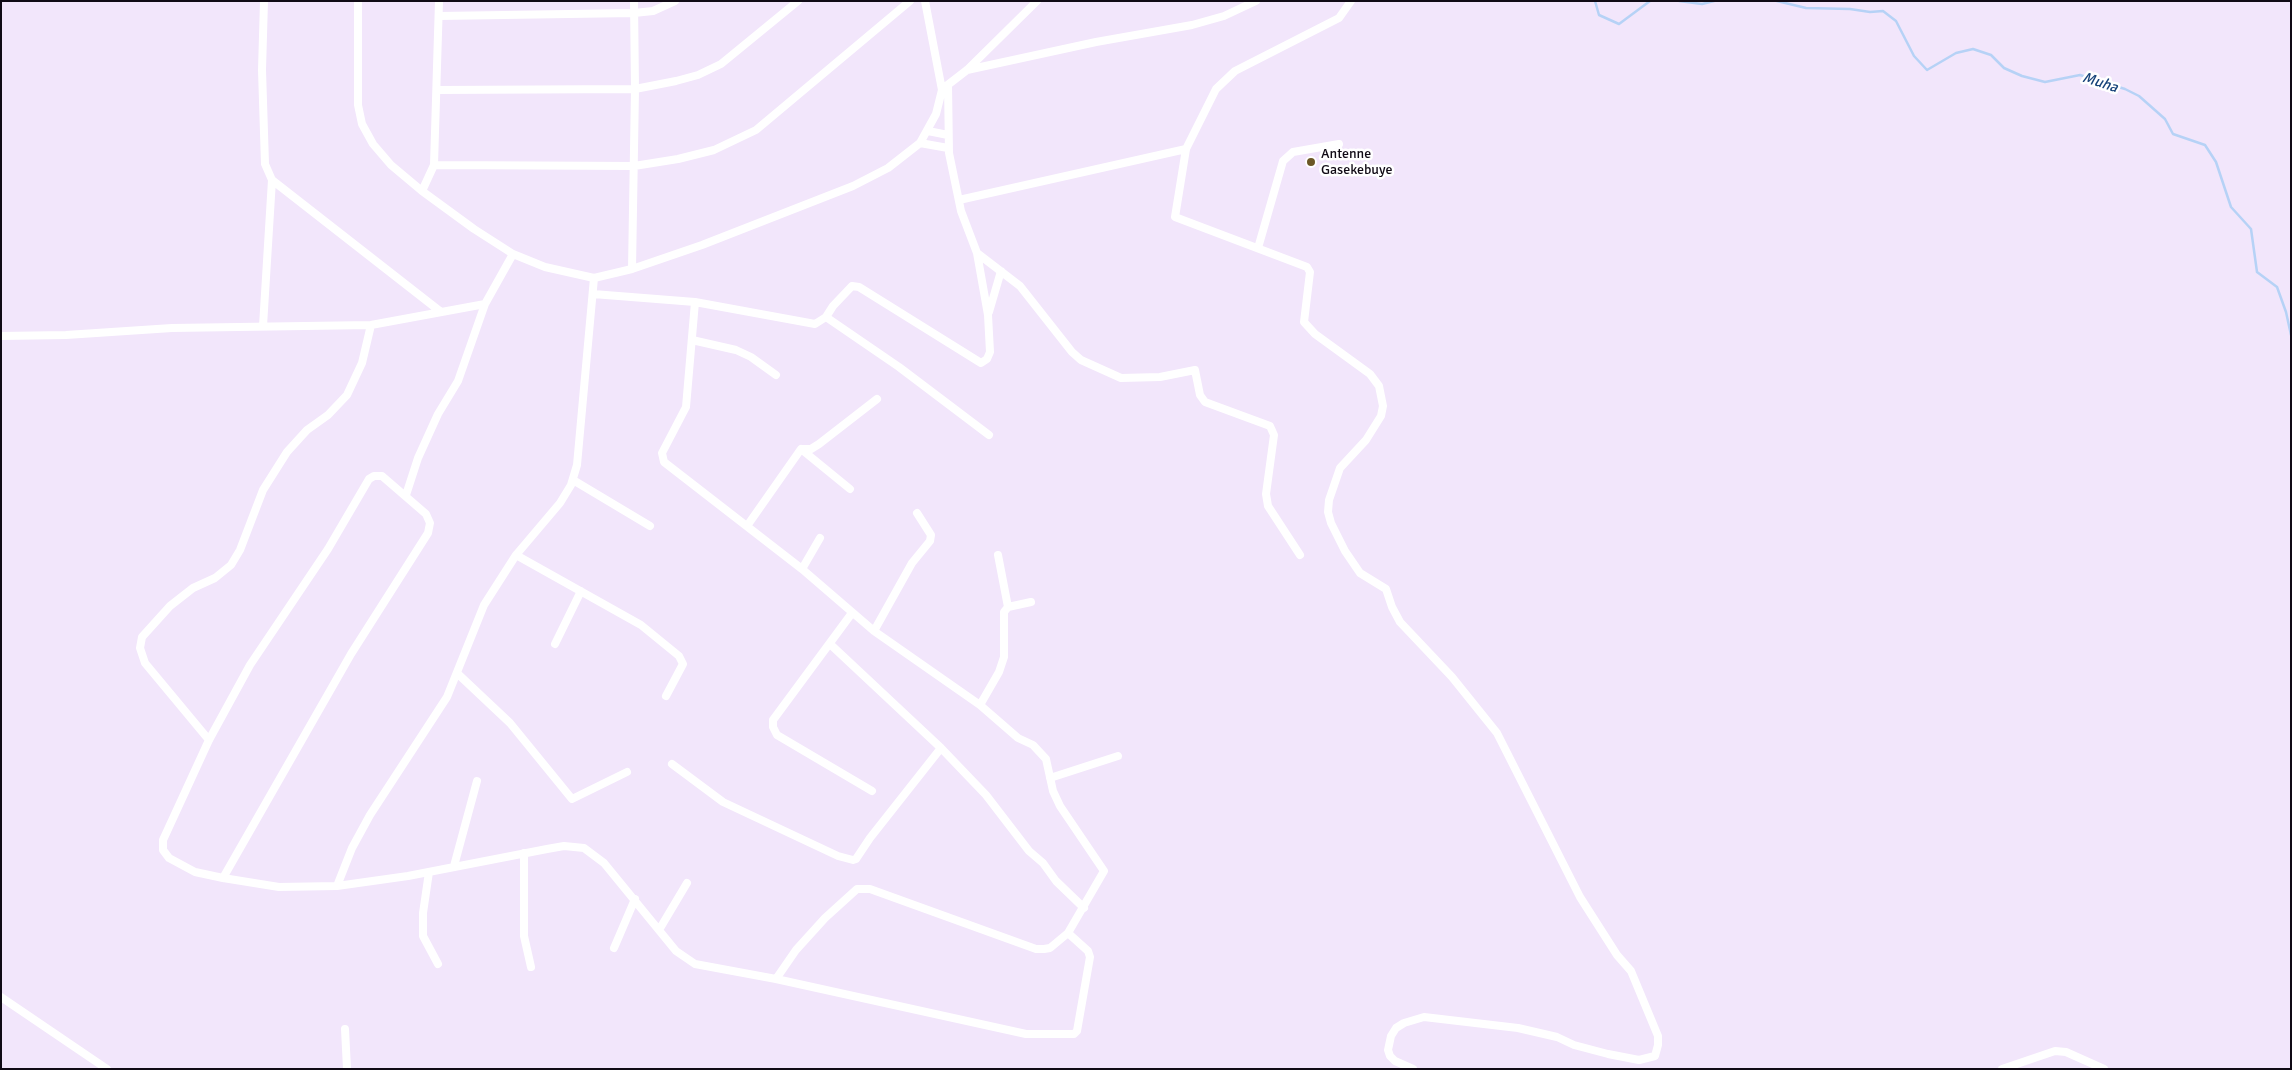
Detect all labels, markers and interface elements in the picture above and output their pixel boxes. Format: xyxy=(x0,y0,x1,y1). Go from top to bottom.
water label: Muha xyxy=(2080,69,2120,97)
place label: Antenne Gasekebuye xyxy=(1321,146,1392,178)
marker: Antenne Gasekebuye xyxy=(1305,156,1317,168)

